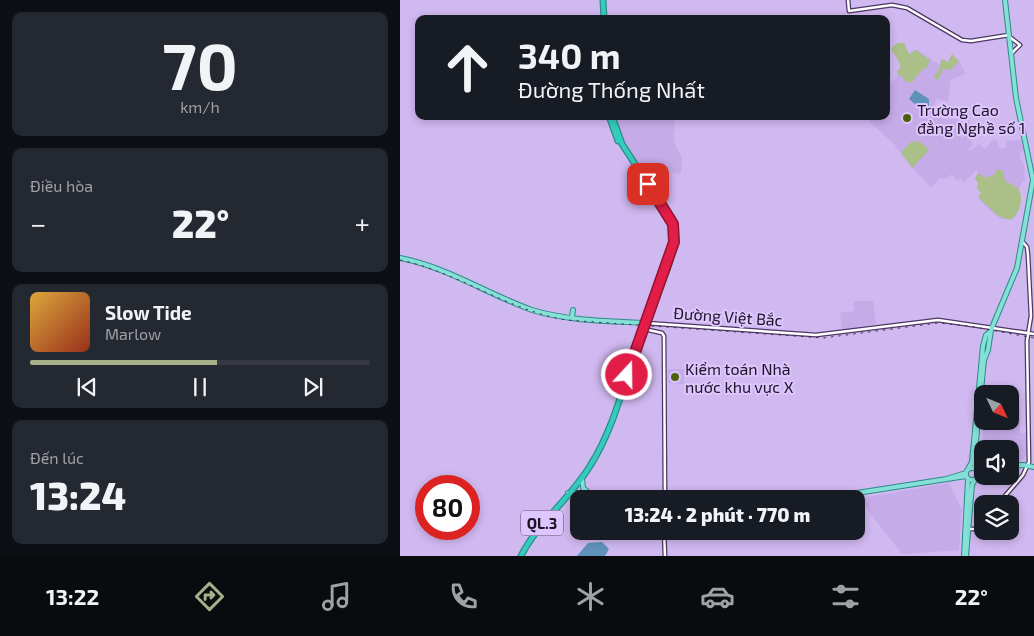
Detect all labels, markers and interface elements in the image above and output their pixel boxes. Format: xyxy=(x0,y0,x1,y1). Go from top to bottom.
text: 70 xyxy=(162,25,238,103)
text: 340 m xyxy=(518,34,621,76)
icon: ahead xyxy=(435,35,500,100)
text: Đường Thống Nhất xyxy=(518,76,705,102)
text: km/h xyxy=(180,97,220,116)
place label: Trường Cao đẳng Nghề số 1 xyxy=(917,100,1025,137)
marker: Trường Cao đẳng Nghề số 1 xyxy=(901,112,913,124)
pin xyxy=(627,163,669,205)
icon: arrive xyxy=(634,170,662,198)
text: Điều hòa xyxy=(30,176,93,195)
text: 22° xyxy=(172,200,229,246)
text: − xyxy=(30,206,46,240)
text: + xyxy=(355,206,370,240)
text: Slow Tide xyxy=(105,301,192,324)
street label: Đường Việt Bắc xyxy=(673,303,783,329)
text: Marlow xyxy=(105,324,161,343)
position arrow xyxy=(600,348,652,400)
place label: Kiểm toán Nhà nước khu vực X xyxy=(685,359,794,396)
marker: Kiểm toán Nhà nước khu vực X xyxy=(669,371,681,383)
icon: previous xyxy=(73,373,101,401)
icon: pause xyxy=(186,373,214,401)
icon: next xyxy=(299,373,327,401)
north arrow xyxy=(974,385,1019,430)
map controls xyxy=(974,385,1019,540)
button: sound xyxy=(974,440,1019,485)
text: Đến lúc xyxy=(30,448,84,467)
text: 13:24 xyxy=(30,472,126,518)
speed limit sign: 80 xyxy=(415,475,480,540)
button: layers xyxy=(974,495,1019,540)
text: 13:24 · 2 phút · 770 m xyxy=(625,503,810,526)
road number: QL.3 xyxy=(521,510,563,536)
icon: directions xyxy=(192,579,227,614)
icon: music xyxy=(319,579,354,614)
icon: phone xyxy=(446,579,481,614)
icon: climate xyxy=(573,579,608,614)
icon: car xyxy=(700,579,735,614)
icon: filters xyxy=(828,579,863,614)
text: 13:22 xyxy=(46,583,99,609)
text: 22° xyxy=(955,583,988,609)

